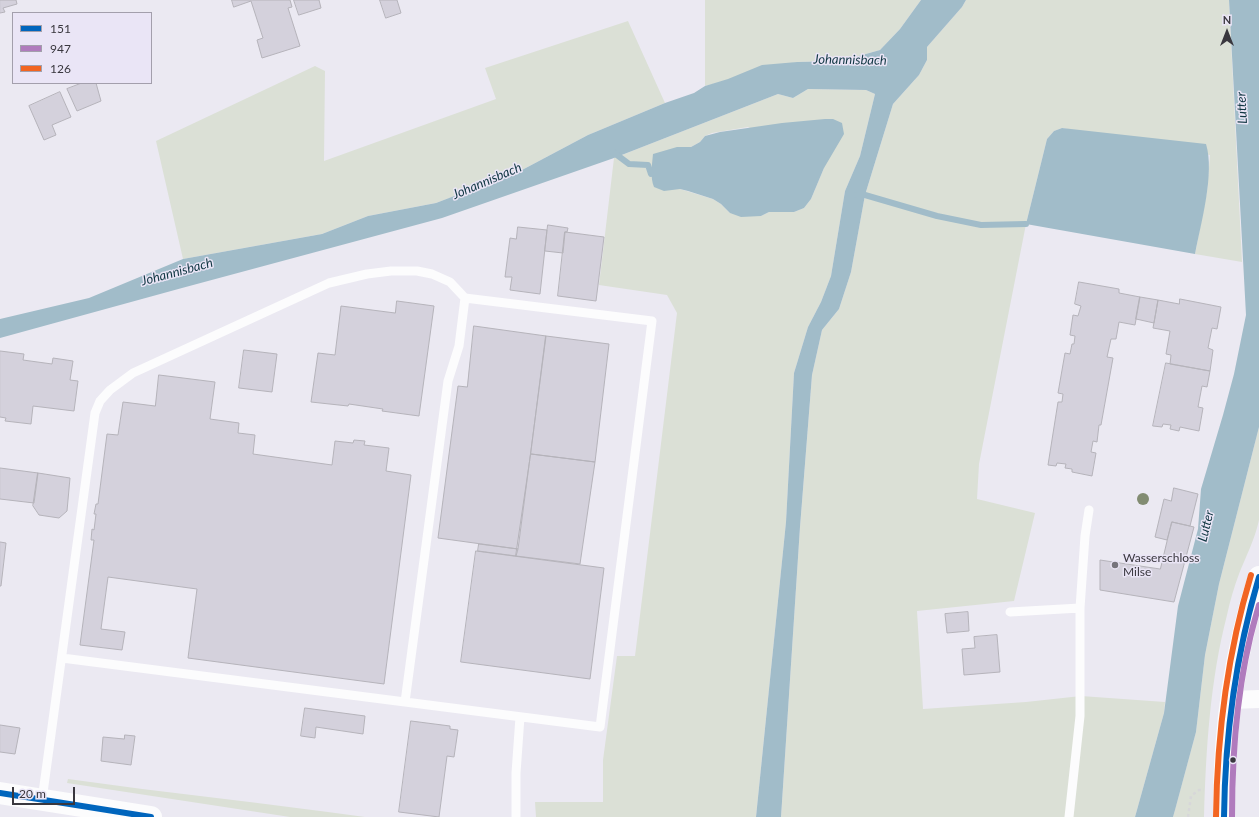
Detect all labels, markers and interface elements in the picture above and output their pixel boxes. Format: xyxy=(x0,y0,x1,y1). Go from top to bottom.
legend xyxy=(12,12,152,84)
north arrow xyxy=(1207,12,1247,52)
text: N xyxy=(1223,13,1231,26)
text: 151 xyxy=(50,21,71,36)
text: 947 xyxy=(50,41,71,56)
water label: Johannisbach xyxy=(813,52,887,68)
text: 126 xyxy=(50,61,71,76)
water label: Lutter xyxy=(1233,92,1251,124)
water label: Johannisbach xyxy=(450,159,524,203)
water label: Johannisbach xyxy=(139,255,215,289)
water label: Lutter xyxy=(1195,509,1217,543)
place label: Wasserschloss Milse xyxy=(1123,551,1199,579)
marker: Wasserschloss Milse xyxy=(1110,560,1120,570)
unlabelled marker xyxy=(1228,755,1238,765)
scale bar xyxy=(14,779,77,805)
text: 20 m xyxy=(19,786,46,801)

